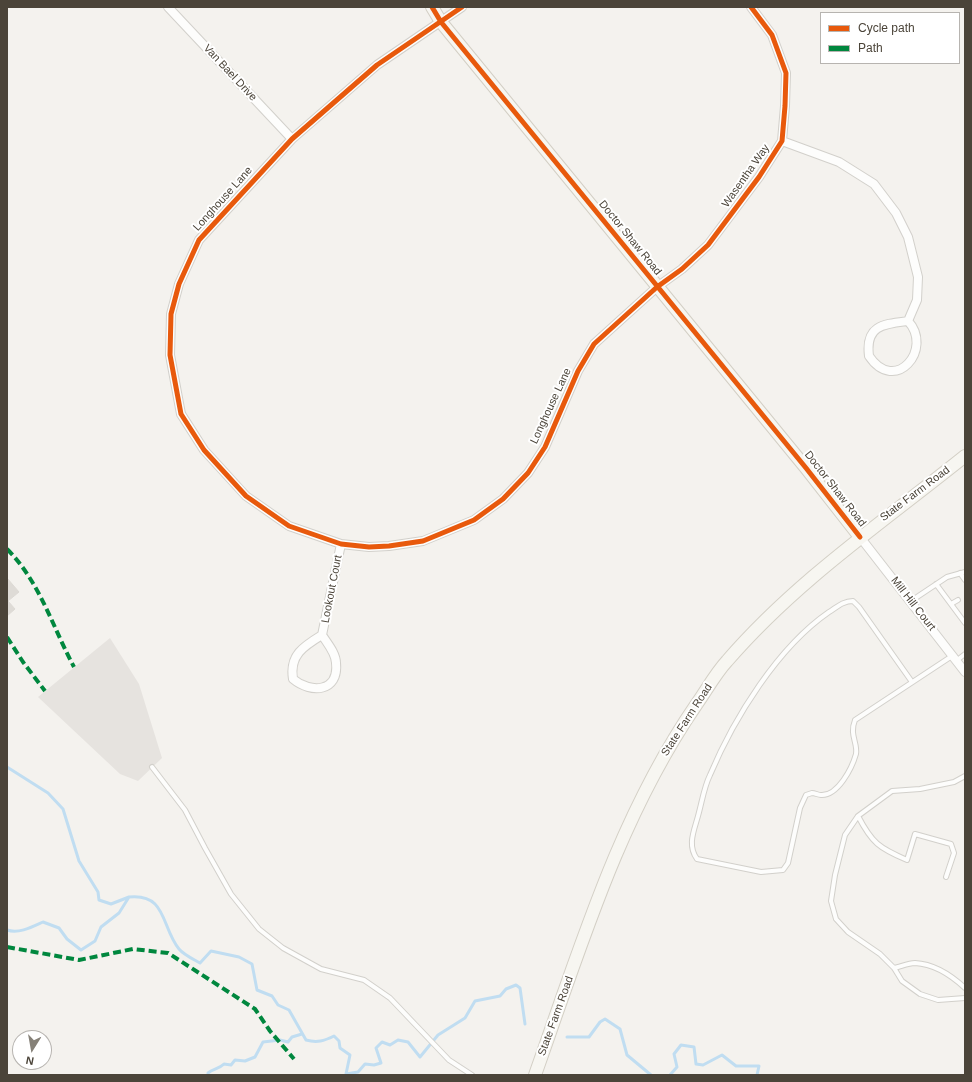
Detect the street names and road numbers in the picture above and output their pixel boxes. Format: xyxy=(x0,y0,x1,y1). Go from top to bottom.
street label: Van Bael Drive xyxy=(200,42,260,104)
street label: Wasentha Way xyxy=(719,142,773,210)
street label: Longhouse Lane xyxy=(191,164,255,234)
street label: Doctor Shaw Road xyxy=(596,198,664,278)
street label: Longhouse Lane xyxy=(528,366,574,446)
street label: Doctor Shaw Road xyxy=(801,449,869,529)
street label: State Farm Road xyxy=(878,464,952,524)
street label: Lookout Court xyxy=(319,554,345,624)
street label: Mill Hill Court xyxy=(888,574,938,634)
street label: State Farm Road xyxy=(659,681,715,759)
street label: State Farm Road xyxy=(535,974,577,1058)

